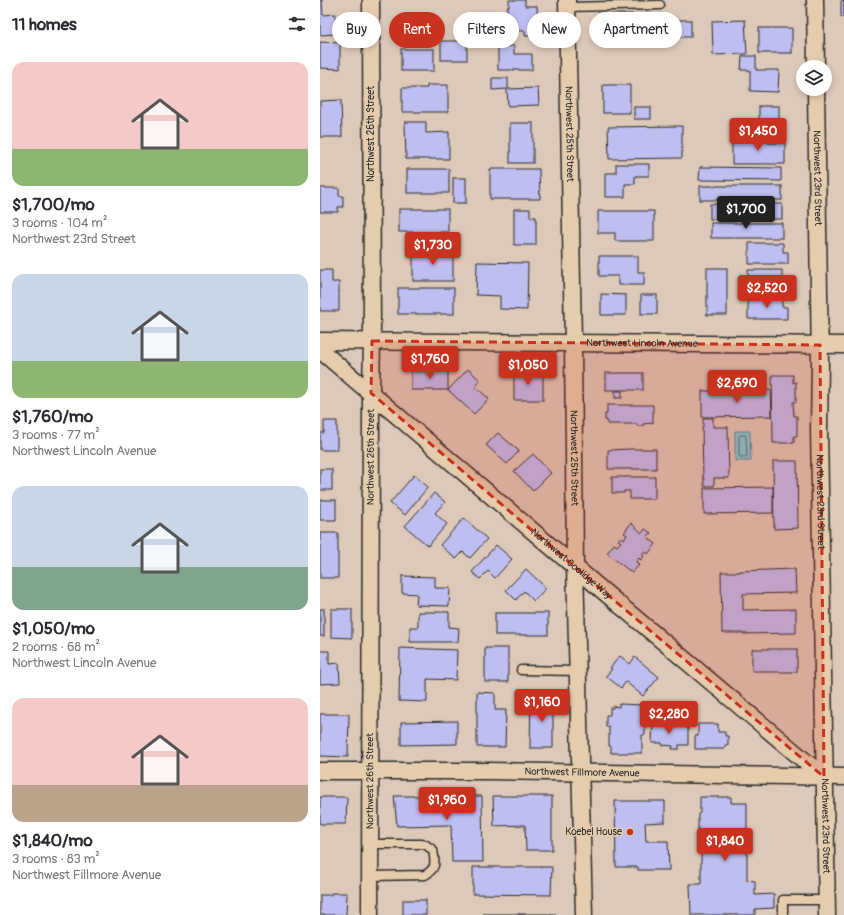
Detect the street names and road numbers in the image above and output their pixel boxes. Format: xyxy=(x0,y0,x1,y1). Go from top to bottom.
street label: Northwest 26th Street xyxy=(365,85,377,182)
street label: Northwest 25th Street xyxy=(563,86,576,183)
street label: Northwest 23rd Street xyxy=(811,130,824,227)
street label: Northwest Lincoln Avenue xyxy=(586,337,698,350)
street label: Northwest 26th Street xyxy=(365,408,377,505)
street label: Northwest 25th Street xyxy=(568,410,580,507)
street label: Northwest 23rd Street xyxy=(813,454,827,551)
street label: Northwest Coolidge Way xyxy=(528,526,615,602)
street label: Northwest 26th Street xyxy=(364,732,376,829)
street label: Northwest Fillmore Avenue xyxy=(524,766,640,780)
street label: Northwest 23rd Street xyxy=(819,778,832,875)

